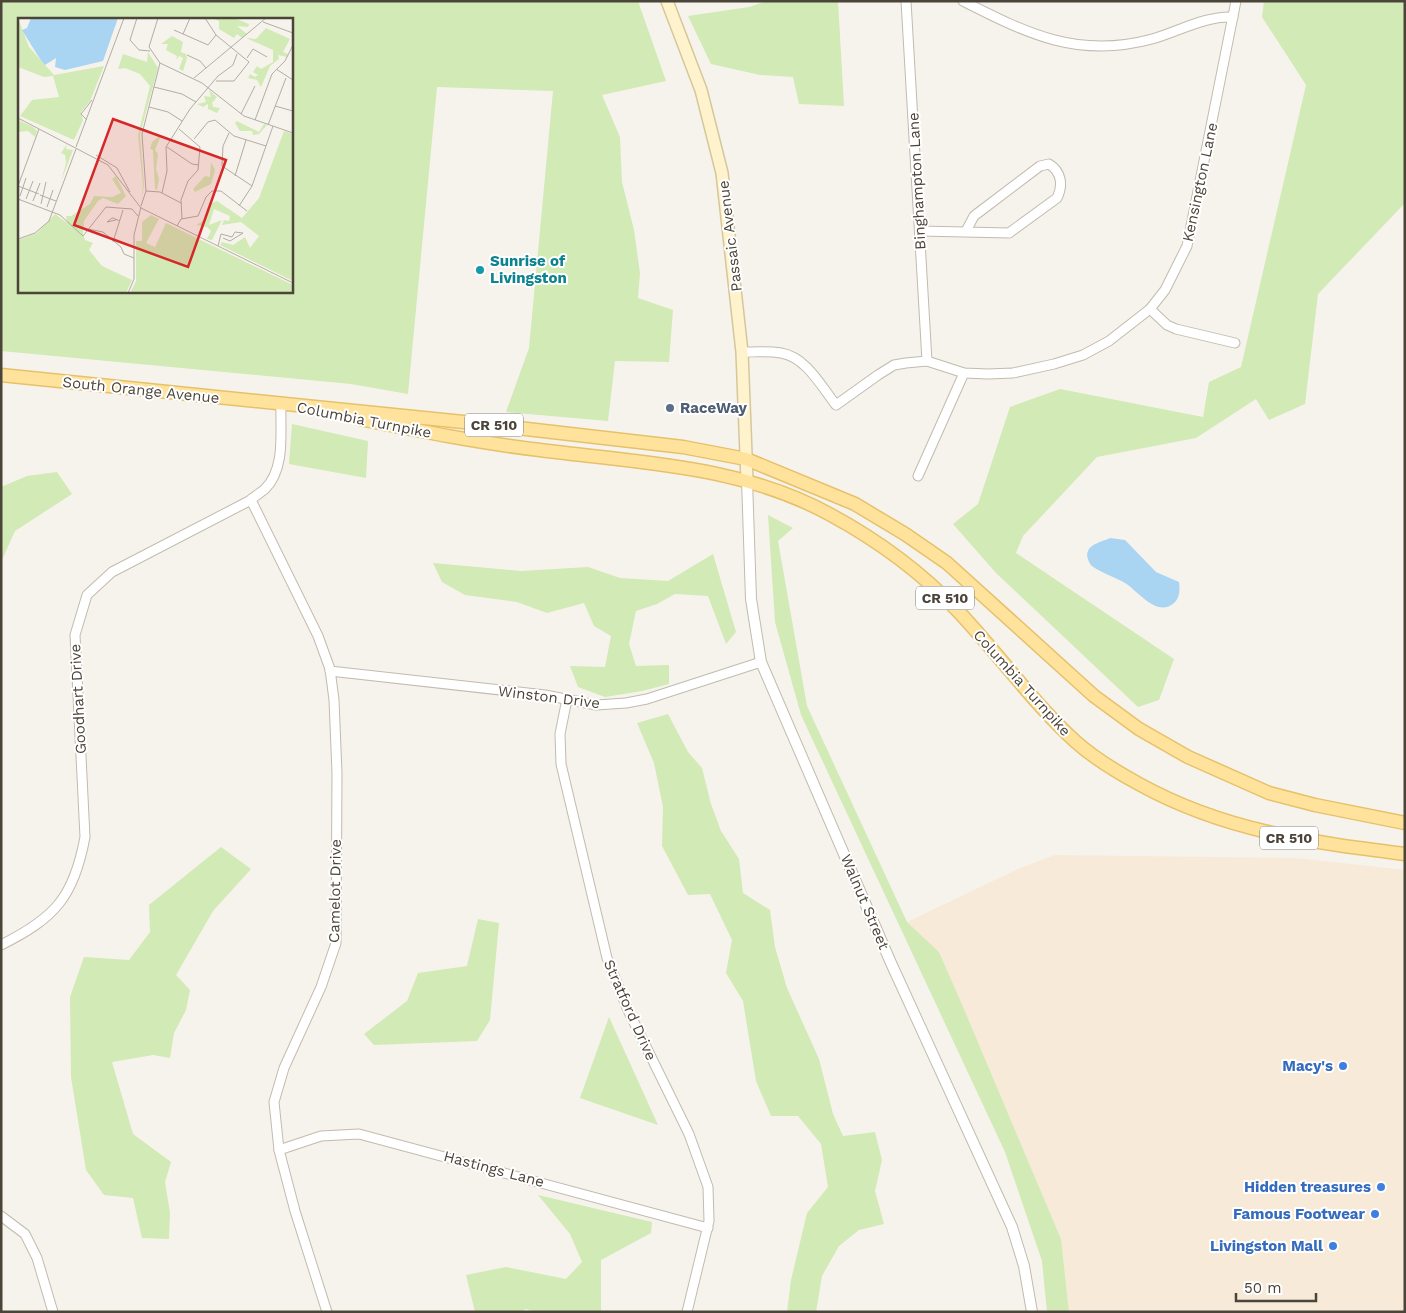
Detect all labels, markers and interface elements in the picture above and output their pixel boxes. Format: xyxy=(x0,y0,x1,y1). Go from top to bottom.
inset map xyxy=(18,18,292,292)
street label: Binghampton Lane xyxy=(904,112,930,250)
street label: Kensington Lane xyxy=(1179,121,1221,243)
street label: Passaic Avenue xyxy=(714,179,746,293)
place label: Sunrise of Livingston xyxy=(490,252,567,287)
marker: Sunrise of Livingston xyxy=(474,264,486,276)
street label: South Orange Avenue xyxy=(62,373,220,407)
street label: Columbia Turnpike xyxy=(295,398,433,442)
place label: RaceWay xyxy=(680,399,748,417)
marker: RaceWay xyxy=(664,402,676,414)
road number: CR 510 xyxy=(465,414,523,436)
road number: CR 510 xyxy=(916,586,974,610)
street label: Columbia Turnpike xyxy=(970,626,1074,740)
street label: Goodhart Drive xyxy=(66,643,90,755)
street label: Winston Drive xyxy=(497,682,601,712)
road number: CR 510 xyxy=(1260,826,1318,850)
street label: Camelot Drive xyxy=(325,839,345,943)
street label: Walnut Street xyxy=(837,852,893,953)
street label: Stratford Drive xyxy=(600,957,660,1063)
place label: Macy's xyxy=(1282,1057,1333,1075)
marker: Macy's xyxy=(1337,1060,1349,1072)
street label: Hastings Lane xyxy=(442,1147,546,1191)
place label: Hidden treasures xyxy=(1244,1178,1371,1196)
marker: Hidden treasures xyxy=(1375,1181,1387,1193)
place label: Famous Footwear xyxy=(1233,1205,1366,1223)
marker: Famous Footwear xyxy=(1369,1208,1381,1220)
place label: Livingston Mall xyxy=(1210,1237,1323,1255)
marker: Livingston Mall xyxy=(1327,1240,1339,1252)
scale bar xyxy=(1236,1270,1316,1302)
text: 50 m xyxy=(1244,1279,1281,1297)

